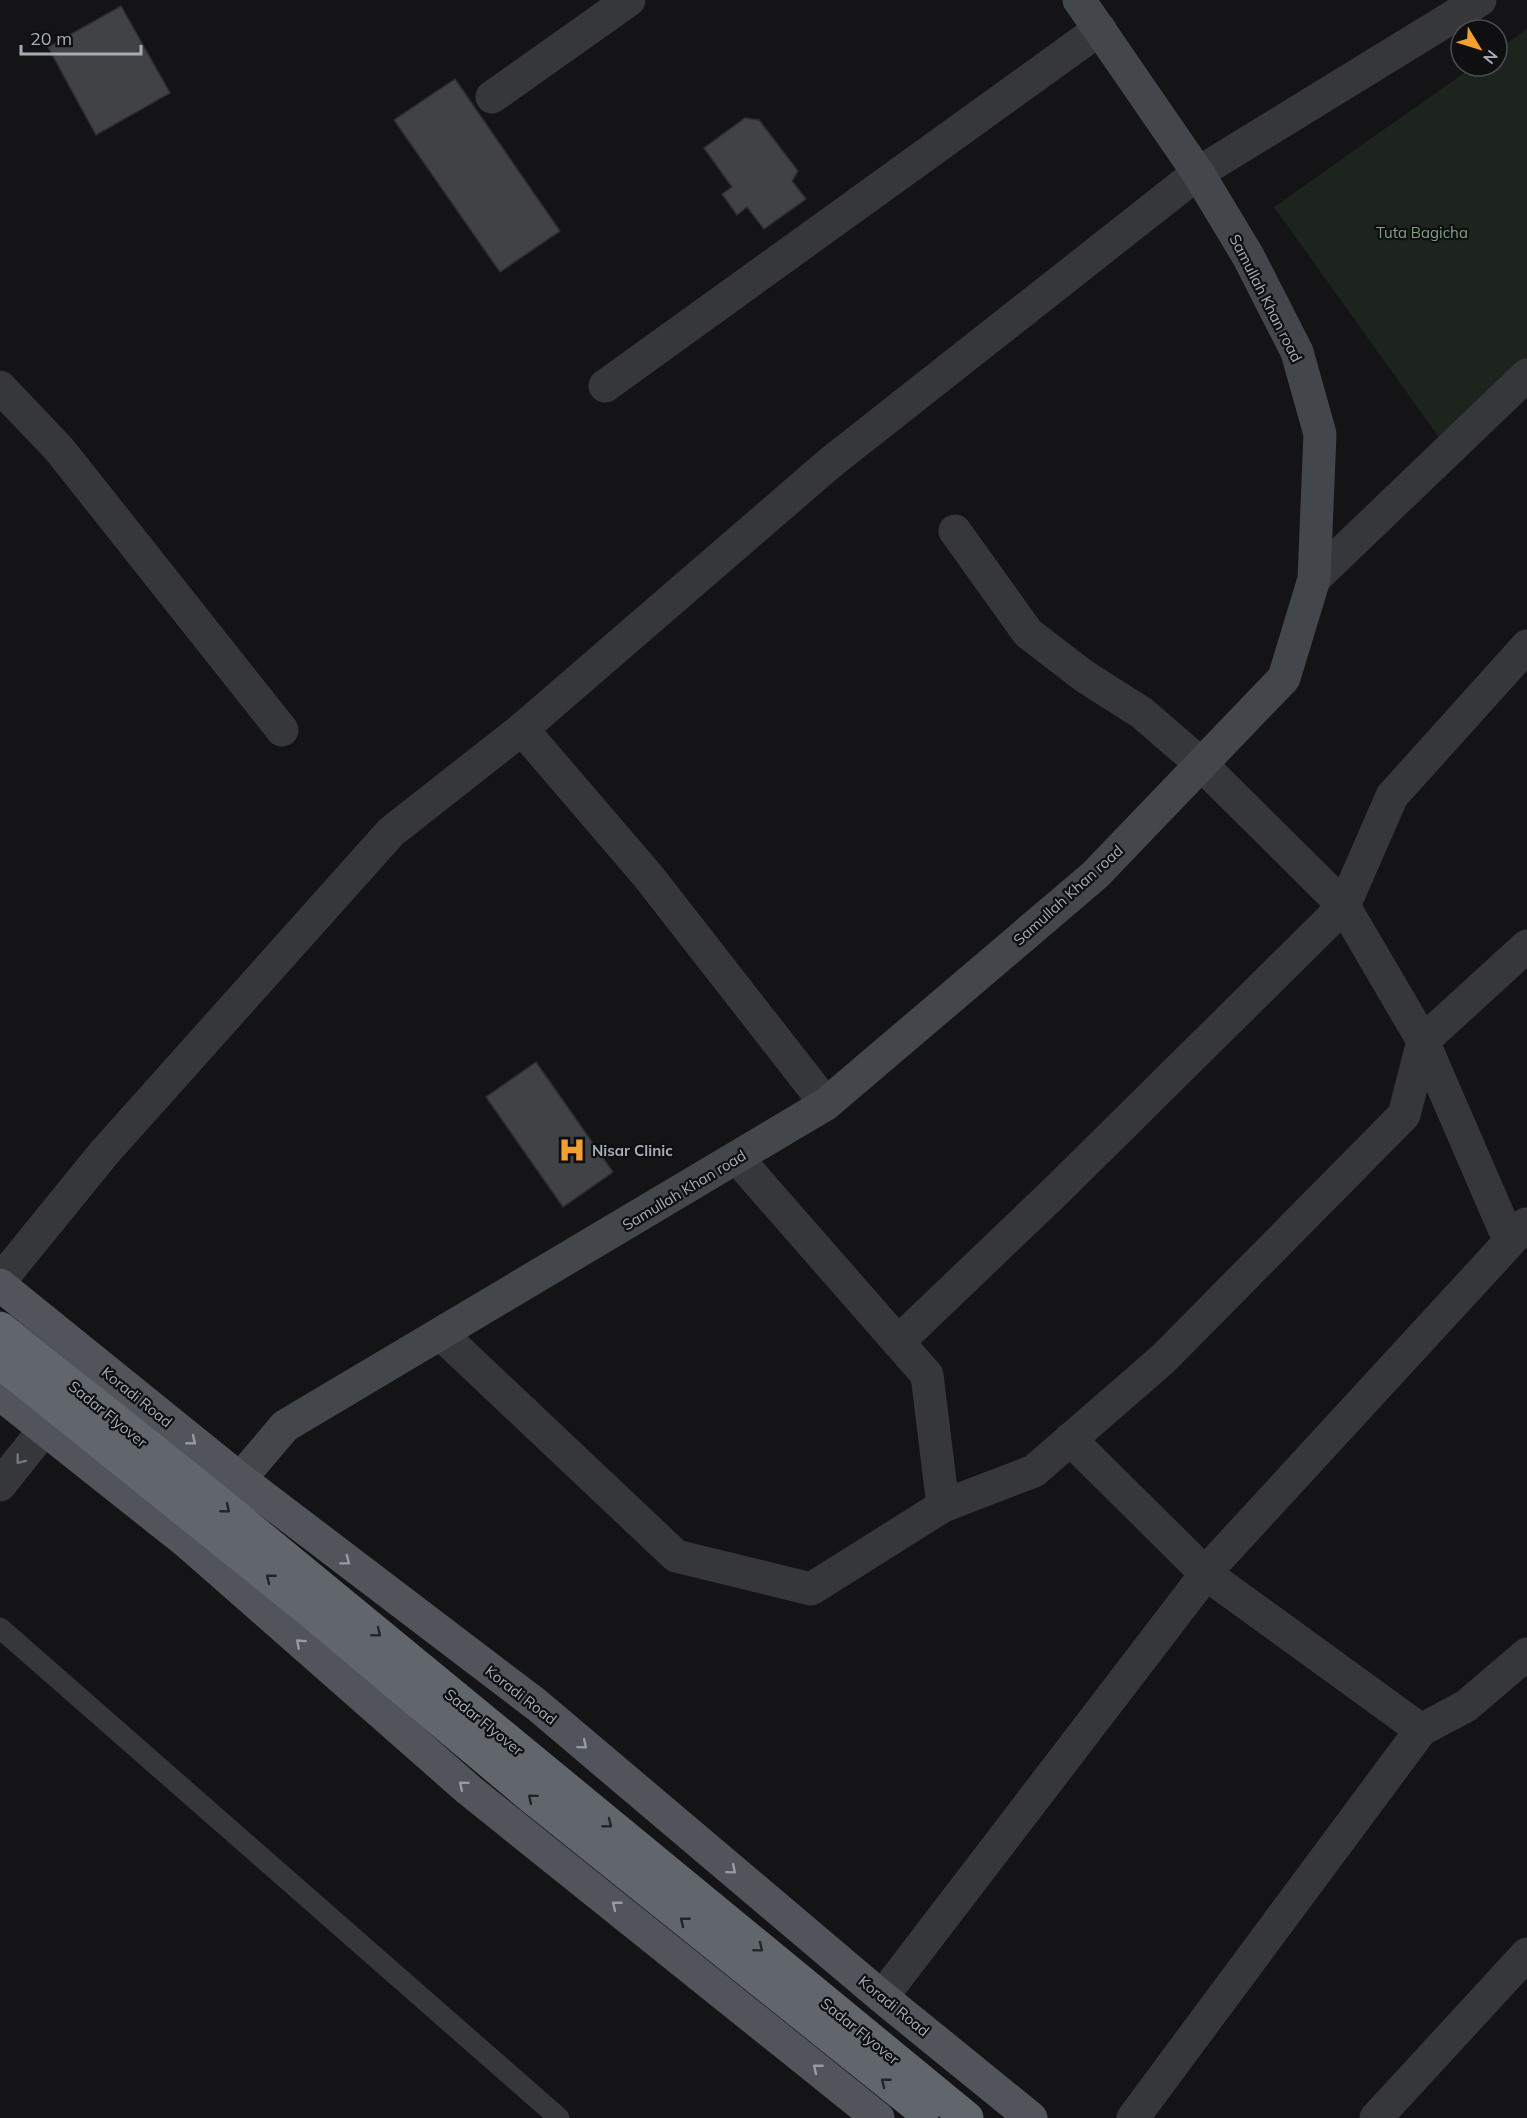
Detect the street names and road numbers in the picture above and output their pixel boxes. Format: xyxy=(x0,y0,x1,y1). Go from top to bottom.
street label: Samullah Khan road xyxy=(1226,231,1306,365)
street label: Samullah Khan road xyxy=(1009,841,1127,949)
street label: Samullah Khan road xyxy=(619,1146,749,1234)
street label: Koradi Road xyxy=(98,1363,176,1431)
street label: Sadar Flyover xyxy=(65,1377,152,1452)
street label: Koradi Road xyxy=(481,1661,561,1729)
street label: Sadar Flyover xyxy=(441,1685,528,1760)
street label: Koradi Road xyxy=(855,1972,933,2040)
street label: Sadar Flyover xyxy=(817,1994,904,2069)

